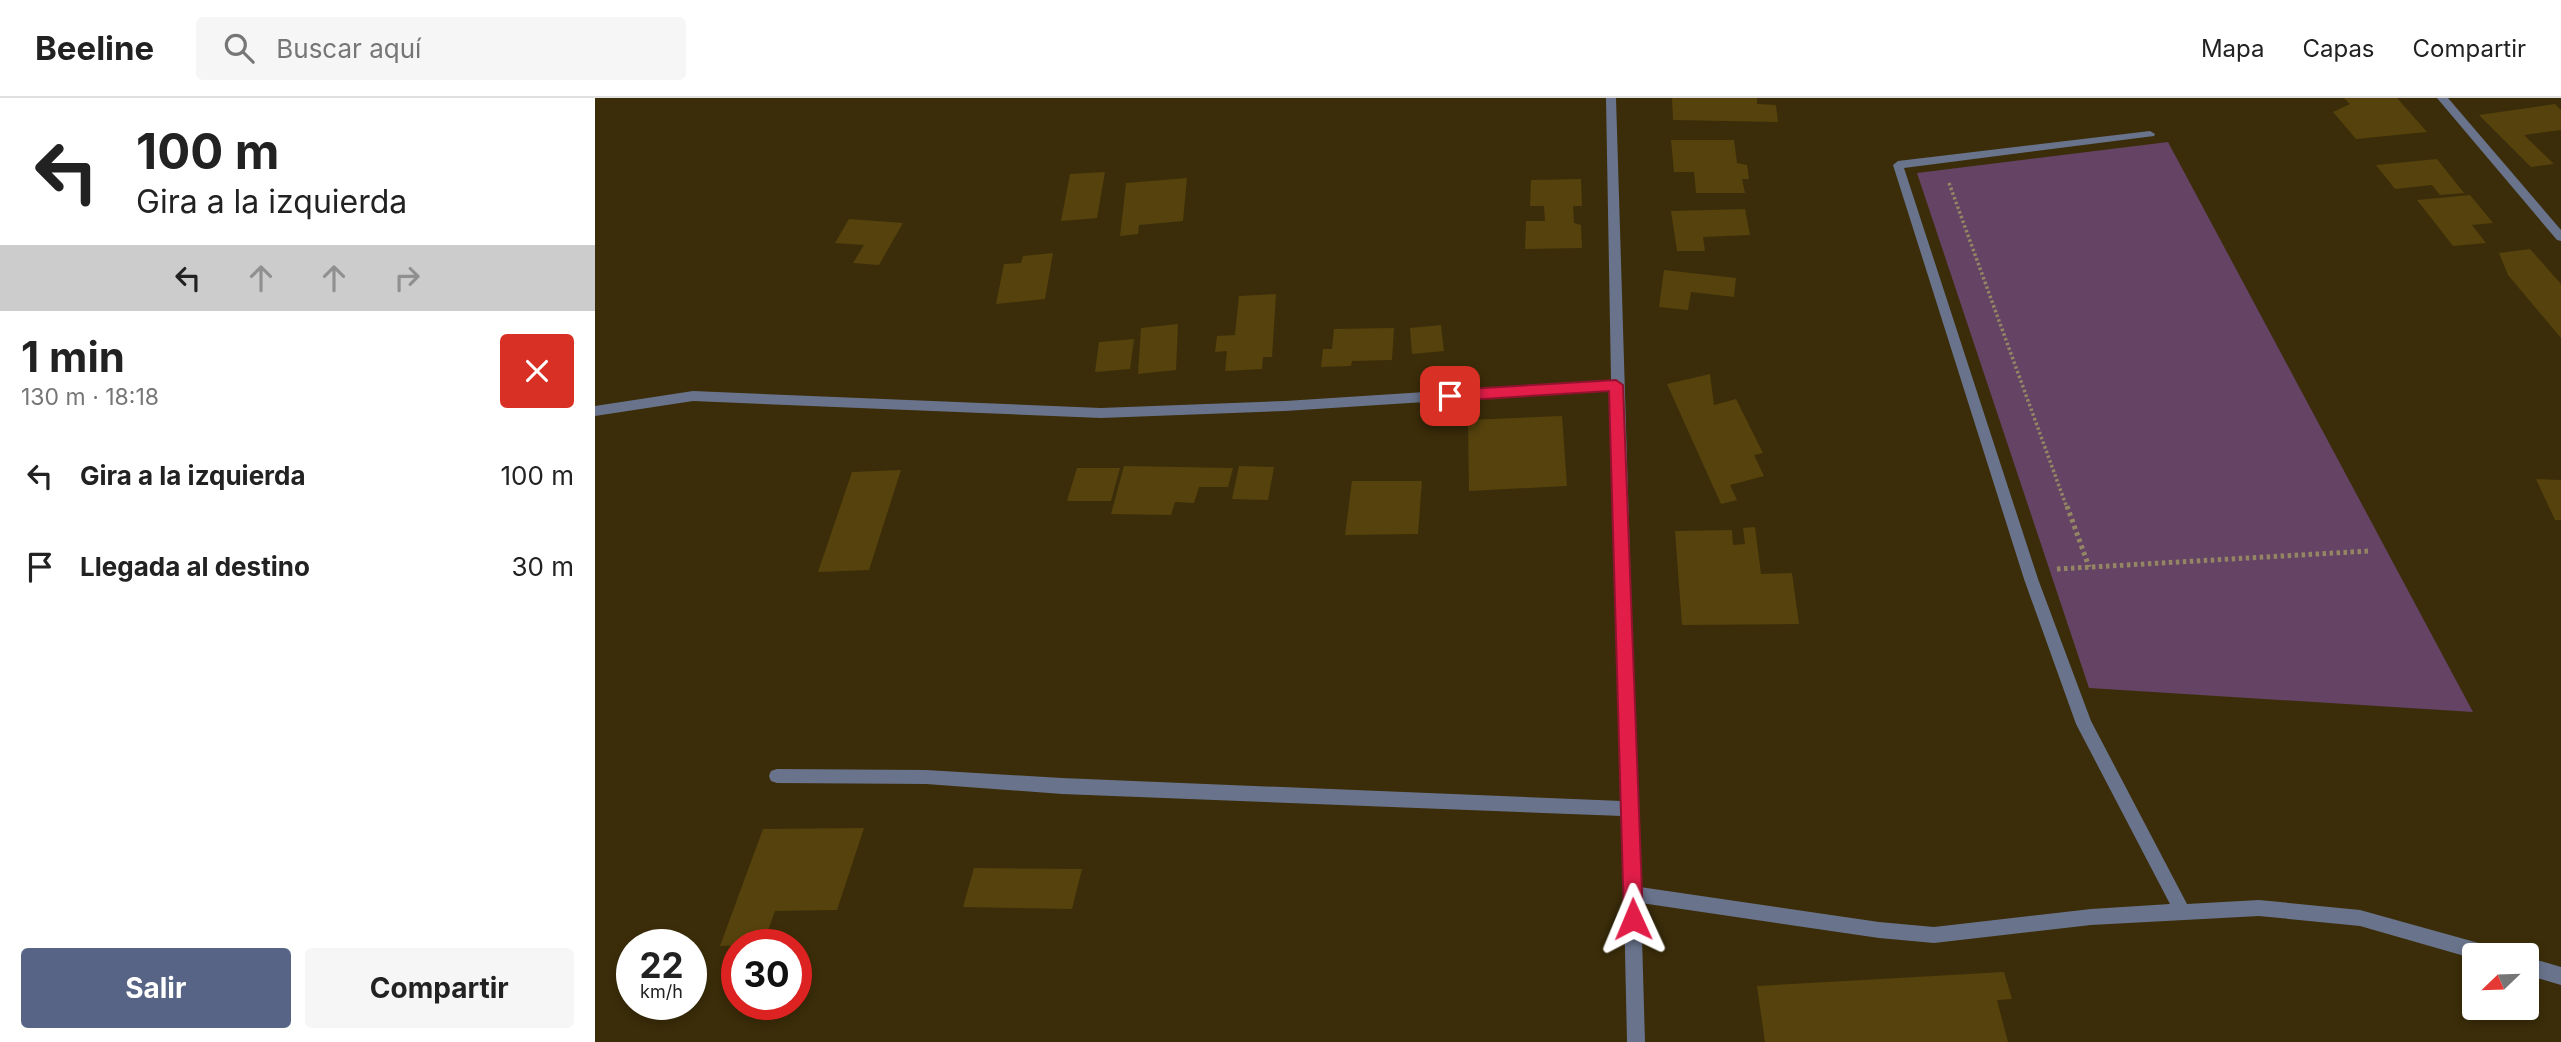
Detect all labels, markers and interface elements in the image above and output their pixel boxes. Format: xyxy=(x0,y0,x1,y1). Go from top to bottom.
search box xyxy=(196,17,686,80)
text: Beeline xyxy=(35,28,154,68)
icon: search xyxy=(220,29,258,67)
text: Buscar aquí xyxy=(276,33,421,64)
text: Mapa xyxy=(2201,34,2264,63)
text: Capas xyxy=(2302,34,2375,63)
text: Compartir xyxy=(2413,34,2526,63)
text: 100 m xyxy=(136,122,280,181)
icon: left xyxy=(21,126,112,217)
text: Gira a la izquierda xyxy=(136,182,407,221)
icon: left xyxy=(169,259,207,297)
icon: ahead xyxy=(242,259,280,297)
icon: ahead xyxy=(315,259,353,297)
icon: right xyxy=(388,259,426,297)
text: 1 min xyxy=(21,331,125,382)
button: close xyxy=(500,334,574,408)
pin xyxy=(1420,366,1480,426)
icon: arrive xyxy=(1431,377,1469,415)
text: 130 m · 18:18 xyxy=(21,383,159,411)
icon: left xyxy=(21,457,59,495)
text: Gira a la izquierda xyxy=(80,460,306,491)
text: 100 m xyxy=(501,460,574,491)
icon: arrive xyxy=(21,548,59,586)
text: Llegada al destino xyxy=(80,551,310,582)
text: 30 m xyxy=(511,551,574,582)
position arrow xyxy=(1596,882,1670,956)
speed limit sign: 30 xyxy=(721,929,812,1020)
north arrow xyxy=(2462,943,2539,1020)
map controls xyxy=(2462,943,2539,1020)
text: 22 xyxy=(639,944,684,986)
button: Salir xyxy=(21,948,291,1028)
button: Compartir xyxy=(305,948,574,1028)
text: km/h xyxy=(640,981,683,1002)

